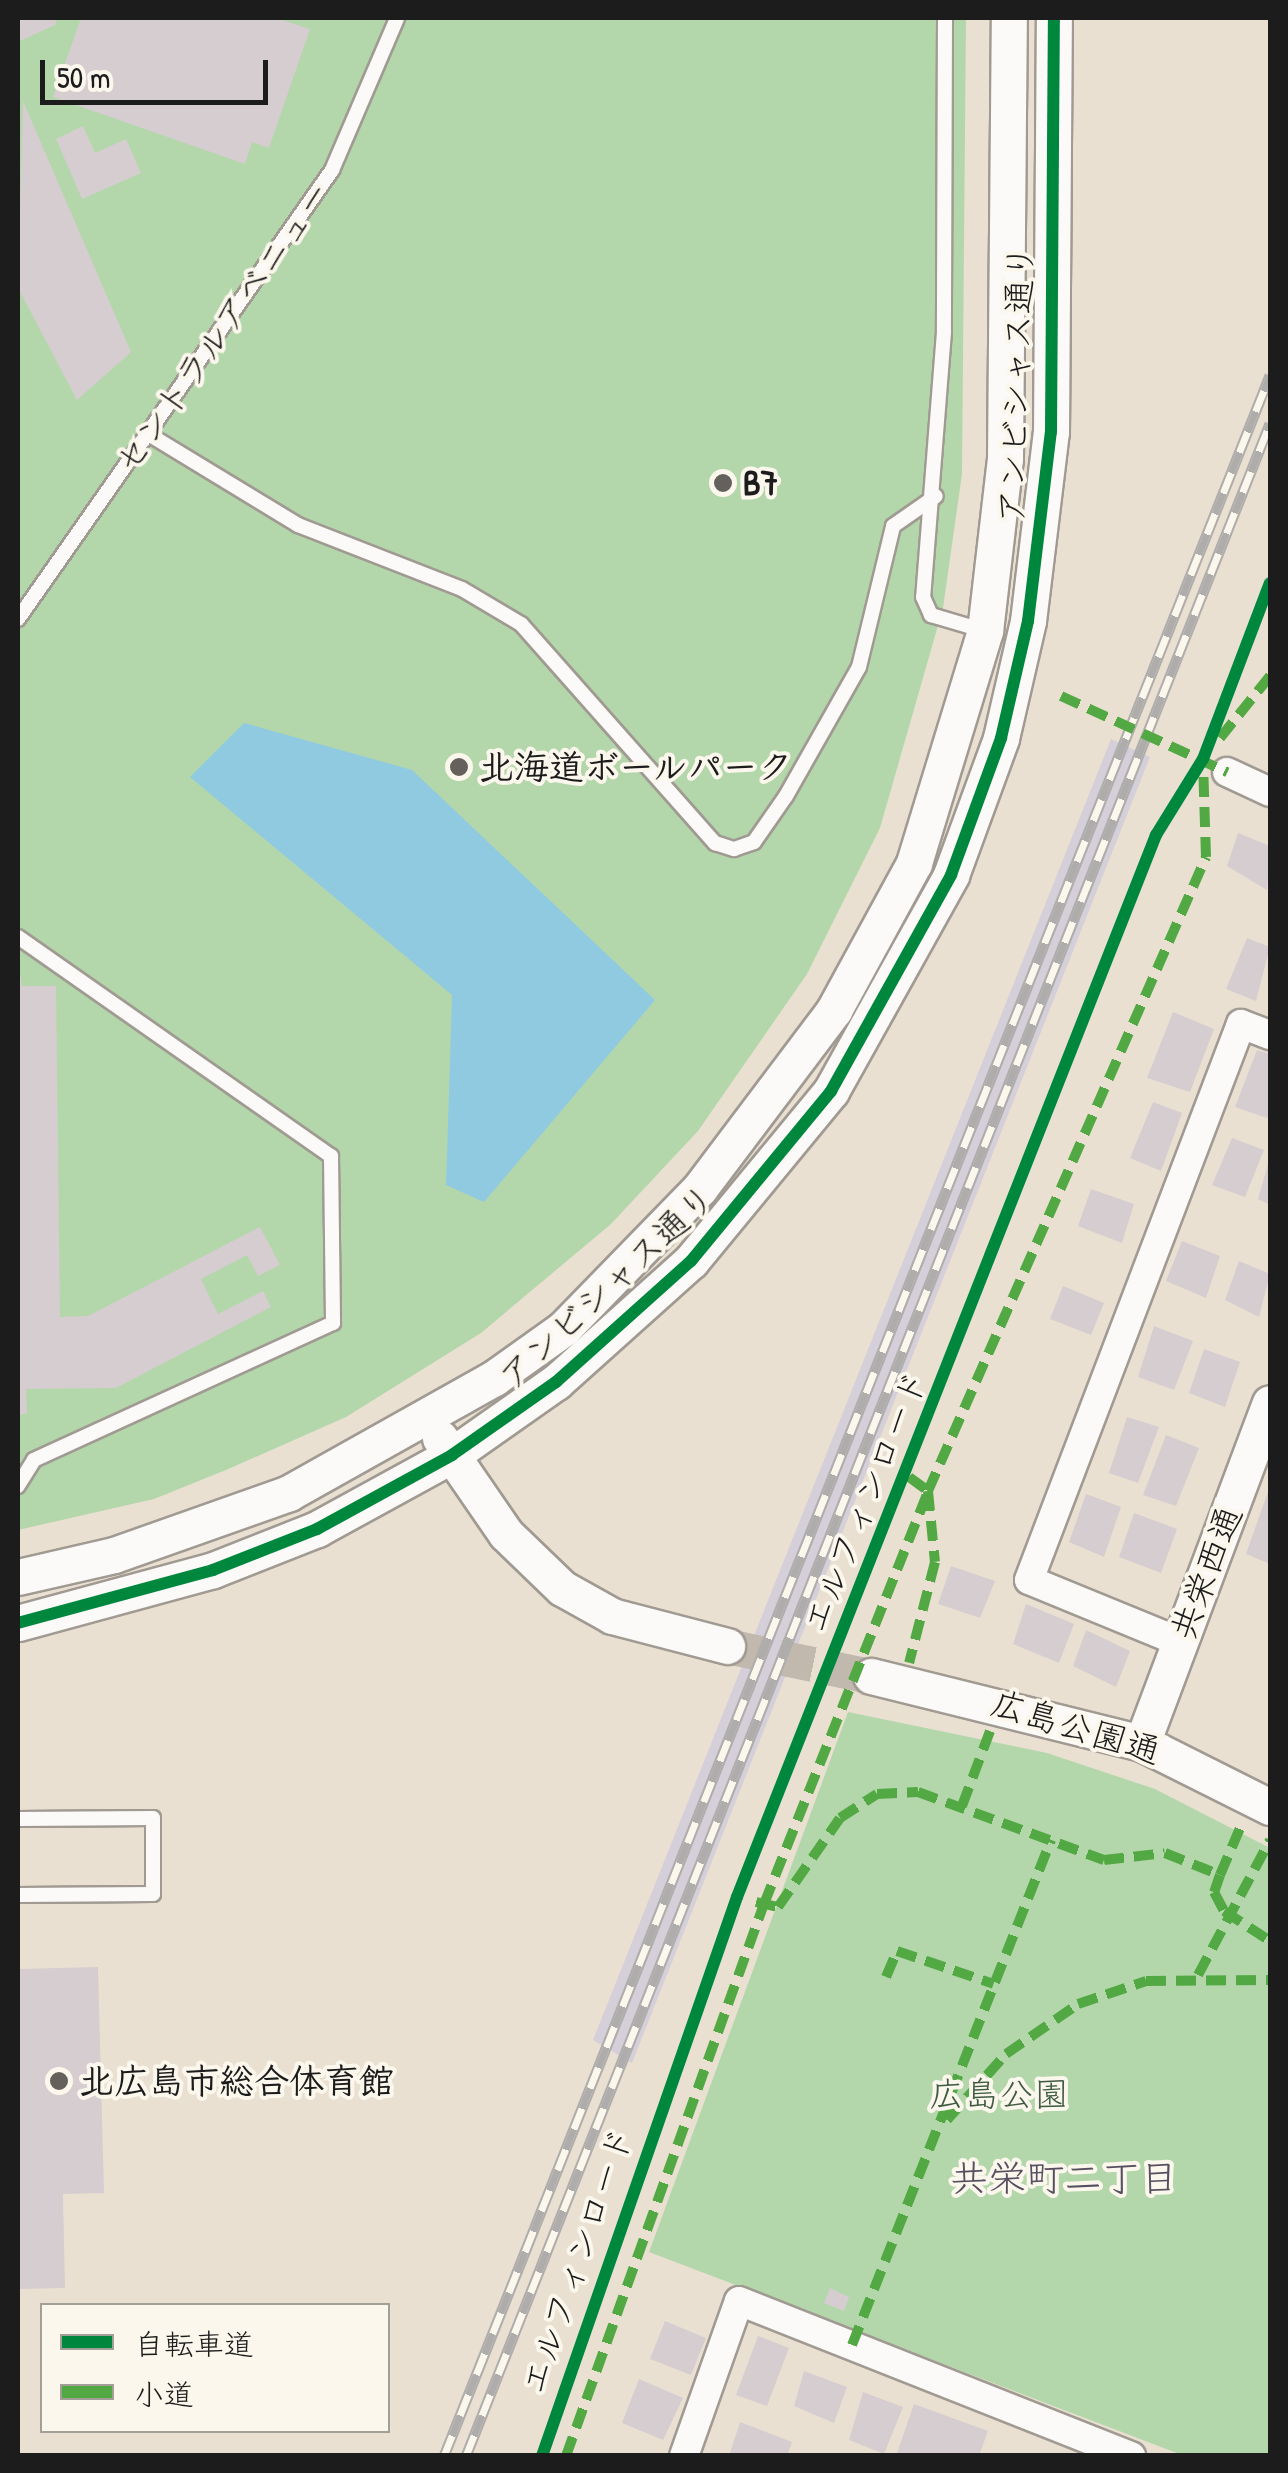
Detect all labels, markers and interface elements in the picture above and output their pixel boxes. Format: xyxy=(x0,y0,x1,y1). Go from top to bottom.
scale bar xyxy=(45,40,272,102)
text: 50 m xyxy=(57,57,110,97)
street label: セントラルアベニュー xyxy=(105,172,341,482)
street label: アンビシャス通り xyxy=(990,243,1042,525)
place label: B7 xyxy=(743,462,778,504)
marker: B7 xyxy=(712,472,734,494)
place label: 北海道ボールパーク xyxy=(479,746,794,788)
marker: 北海道ボールパーク xyxy=(448,756,470,778)
street label: アンビシャス通り xyxy=(490,1176,724,1398)
street label: エルフィンロード xyxy=(793,1364,937,1640)
street label: 共栄西通 xyxy=(1161,1500,1251,1646)
street label: 広島公園通 xyxy=(986,1681,1166,1773)
place label: 北広島市総合体育館 xyxy=(79,2060,394,2102)
marker: 北広島市総合体育館 xyxy=(48,2070,70,2092)
park label: 広島公園 xyxy=(929,2073,1069,2115)
street label: エルフィンロード xyxy=(512,2122,642,2400)
district label: 共栄町二丁目 xyxy=(950,2155,1178,2201)
legend xyxy=(40,2303,390,2433)
text: 自転車道 xyxy=(134,2324,254,2364)
text: 小道 xyxy=(134,2374,194,2414)

